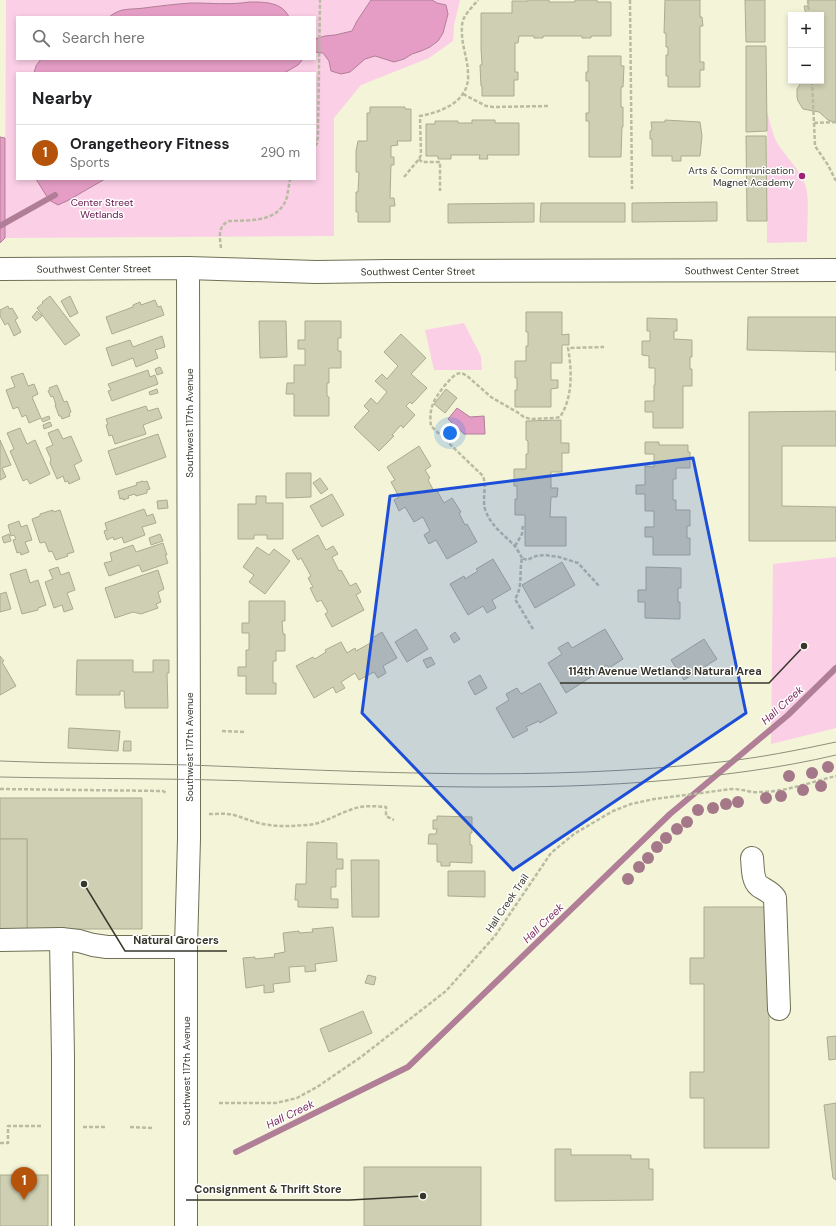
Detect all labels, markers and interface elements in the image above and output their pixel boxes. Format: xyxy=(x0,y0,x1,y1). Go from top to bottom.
map controls xyxy=(788,12,824,84)
button: + xyxy=(788,12,824,48)
search box xyxy=(16,16,316,60)
icon: search xyxy=(30,27,52,49)
text: Search here xyxy=(62,28,145,48)
button: − xyxy=(788,48,824,84)
text: Nearby xyxy=(32,87,92,109)
text: Orangetheory Fitness xyxy=(70,134,229,154)
text: 1 xyxy=(43,144,47,161)
text: 290 m xyxy=(261,144,300,161)
text: Sports xyxy=(70,154,110,171)
place label: Arts & Communication Magnet Academy xyxy=(688,164,794,189)
marker: Arts & Communication Magnet Academy xyxy=(797,171,807,181)
park label: Center Street Wetlands xyxy=(71,196,133,221)
street label: Southwest Center Street xyxy=(37,262,151,275)
street label: Southwest Center Street xyxy=(361,264,475,278)
street label: Southwest Center Street xyxy=(685,264,799,277)
street label: Southwest 117th Avenue xyxy=(183,368,196,478)
your location xyxy=(440,423,460,443)
callout: 114th Avenue Wetlands Natural Area xyxy=(560,660,769,683)
text: 114th Avenue Wetlands Natural Area xyxy=(568,664,762,678)
water label: Hall Creek xyxy=(758,682,806,727)
street label: Southwest 117th Avenue xyxy=(183,692,196,802)
street label: Hall Creek Trail xyxy=(483,871,531,935)
water label: Hall Creek xyxy=(520,900,567,946)
callout: Natural Grocers xyxy=(125,928,227,951)
text: Natural Grocers xyxy=(133,933,219,947)
street label: Southwest 117th Avenue xyxy=(180,1016,193,1126)
water label: Hall Creek xyxy=(264,1096,317,1132)
pin: 1 xyxy=(11,1167,37,1200)
callout: Consignment & Thrift Store xyxy=(186,1177,350,1200)
text: Consignment & Thrift Store xyxy=(194,1182,342,1196)

